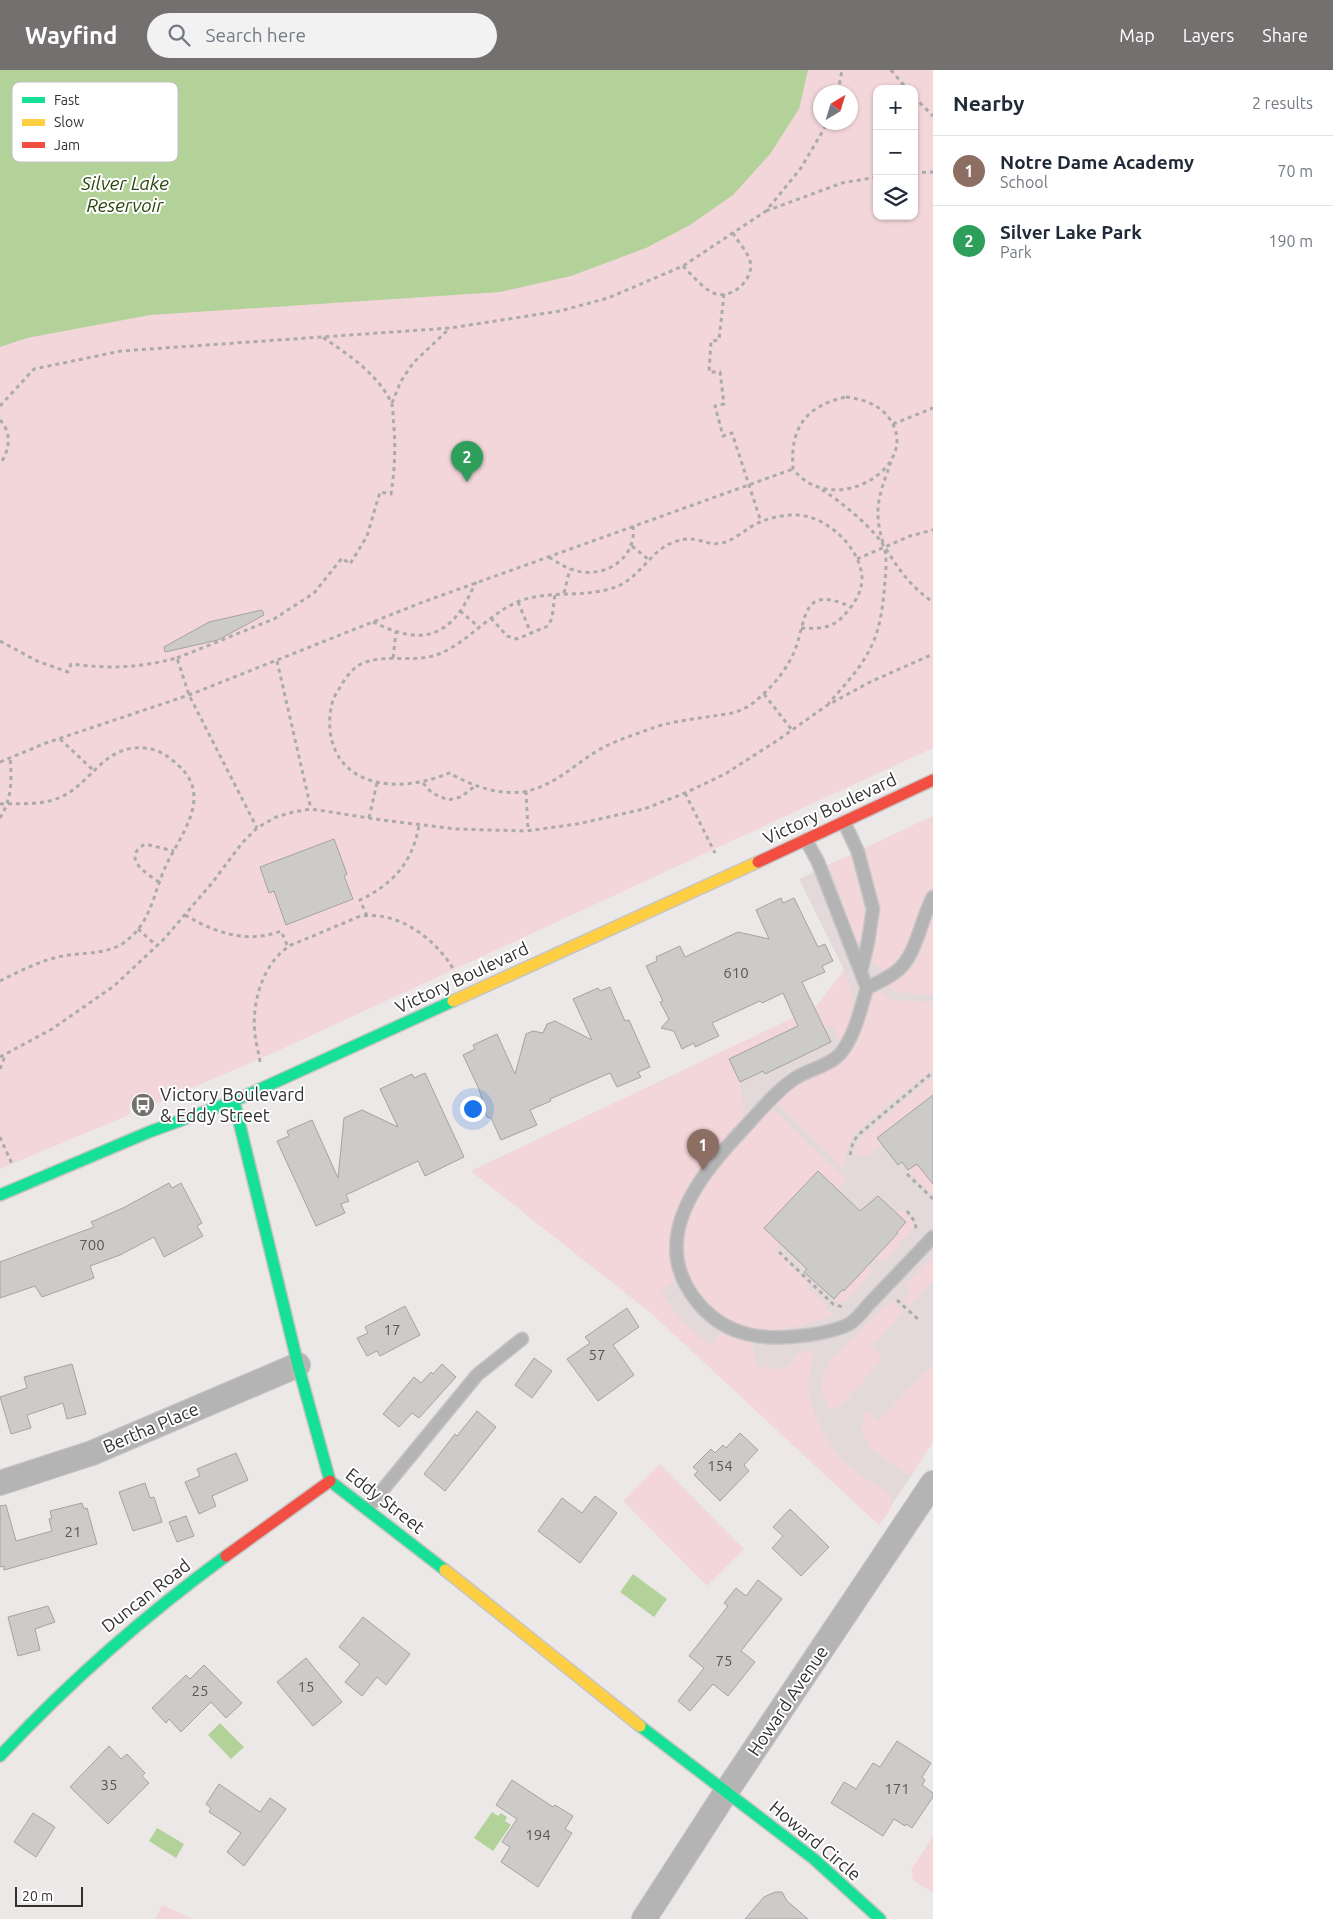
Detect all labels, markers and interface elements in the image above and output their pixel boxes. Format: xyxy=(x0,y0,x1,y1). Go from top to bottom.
search box xyxy=(147,13,497,58)
icon: search xyxy=(165,21,193,49)
text: Wayfind xyxy=(25,22,117,49)
text: Search here xyxy=(205,24,306,46)
text: Map xyxy=(1119,25,1155,45)
text: Layers xyxy=(1183,25,1234,45)
text: Share xyxy=(1262,25,1308,45)
legend xyxy=(12,82,178,162)
north arrow xyxy=(813,85,858,130)
map controls xyxy=(873,85,918,220)
button: + xyxy=(873,85,918,130)
text: Nearby xyxy=(953,91,1024,115)
text: Fast xyxy=(54,92,80,108)
text: 2 results xyxy=(1252,94,1313,112)
text: Slow xyxy=(54,114,84,130)
button: − xyxy=(873,130,918,175)
text: Jam xyxy=(54,137,80,153)
text: Notre Dame Academy xyxy=(1000,151,1194,173)
text: 1 xyxy=(964,162,974,180)
text: 70 m xyxy=(1277,162,1313,180)
water label: Silver Lake Reservoir xyxy=(80,172,169,216)
text: School xyxy=(1000,173,1048,191)
button: layers xyxy=(873,175,918,220)
text: Silver Lake Park xyxy=(1000,221,1142,243)
text: 2 xyxy=(964,232,974,250)
text: 190 m xyxy=(1268,232,1313,250)
text: Park xyxy=(1000,243,1032,261)
pin: 2 xyxy=(451,441,483,482)
street label: Victory Boulevard xyxy=(760,768,899,848)
street label: Victory Boulevard xyxy=(392,937,531,1017)
house number: 610 xyxy=(723,964,749,981)
place label: Victory Boulevard & Eddy Street xyxy=(160,1084,305,1125)
bus stop icon: Victory Boulevard & Eddy Street xyxy=(130,1092,156,1118)
your location xyxy=(460,1096,486,1122)
pin: 1 xyxy=(687,1129,719,1170)
house number: 700 xyxy=(79,1236,105,1253)
house number: 17 xyxy=(384,1321,400,1338)
house number: 57 xyxy=(589,1346,605,1363)
street label: Bertha Place xyxy=(100,1398,201,1456)
house number: 154 xyxy=(707,1457,733,1474)
street label: Eddy Street xyxy=(342,1463,429,1537)
house number: 21 xyxy=(65,1523,81,1540)
street label: Duncan Road xyxy=(97,1554,194,1636)
street label: Howard Avenue xyxy=(743,1642,831,1759)
house number: 75 xyxy=(716,1652,732,1669)
house number: 15 xyxy=(298,1678,314,1695)
house number: 25 xyxy=(192,1682,208,1699)
house number: 35 xyxy=(101,1776,117,1793)
house number: 171 xyxy=(884,1780,910,1797)
street label: Howard Circle xyxy=(766,1796,865,1884)
house number: 194 xyxy=(525,1826,551,1843)
scale bar xyxy=(15,1884,82,1907)
text: 20 m xyxy=(22,1888,53,1904)

